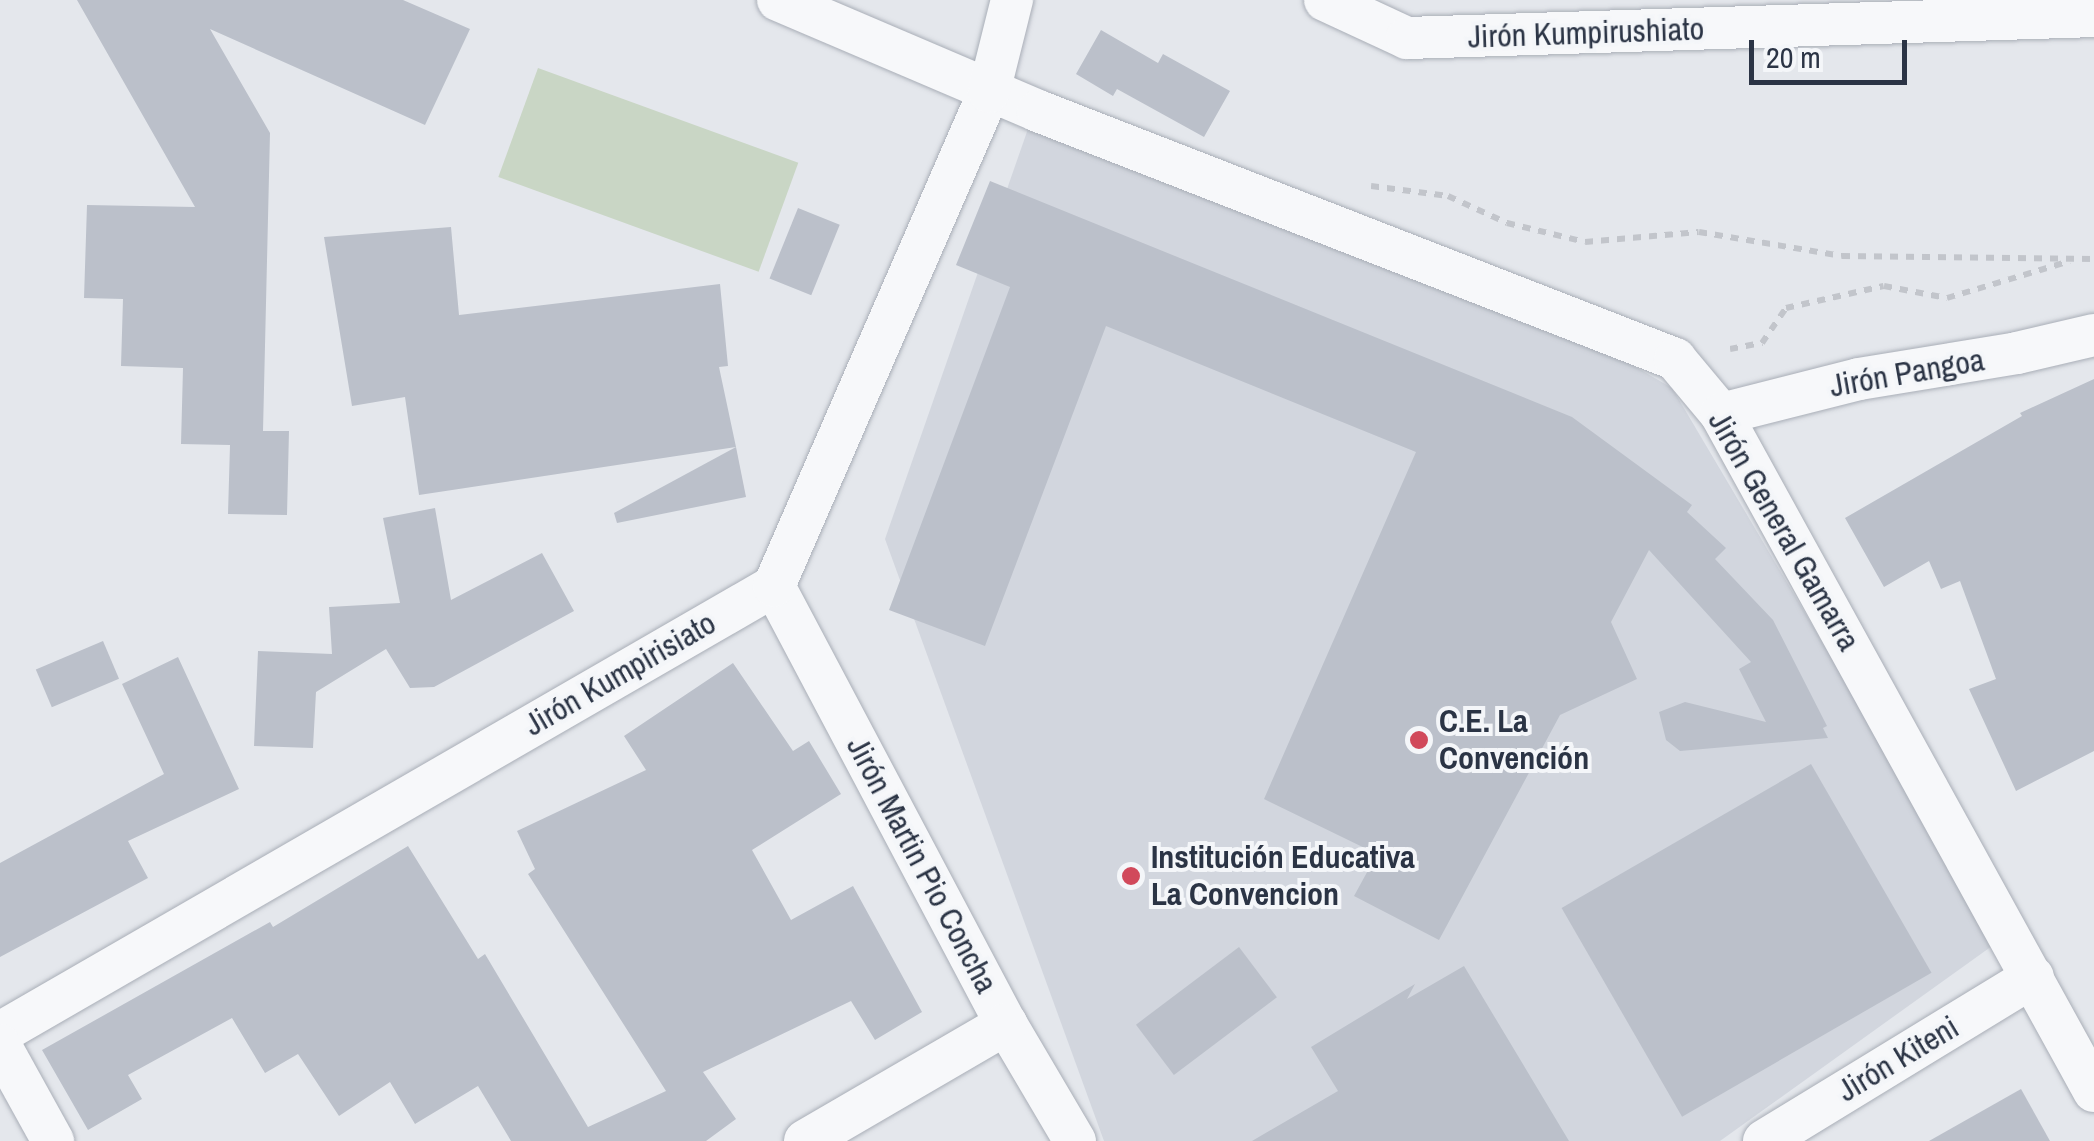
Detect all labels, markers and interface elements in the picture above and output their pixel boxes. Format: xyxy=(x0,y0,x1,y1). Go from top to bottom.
street label: Jirón Kumpirushiato xyxy=(1467,10,1705,56)
scale bar xyxy=(1754,20,1912,82)
text: 20 m xyxy=(1766,37,1821,77)
street label: Jirón Pangoa xyxy=(1827,341,1987,405)
street label: Jirón General Gamarra xyxy=(1700,405,1868,657)
street label: Jirón Kumpirisiato xyxy=(518,604,722,744)
place label: C.E. La Convención xyxy=(1439,703,1589,778)
marker: C.E. La Convención xyxy=(1408,729,1430,751)
street label: Jirón Martin Pio Concha xyxy=(838,730,1006,1000)
place label: Institución Educativa La Convencion xyxy=(1151,839,1415,914)
marker: Institución Educativa La Convencion xyxy=(1120,865,1142,887)
street label: Jirón Kiteni xyxy=(1831,1008,1965,1110)

